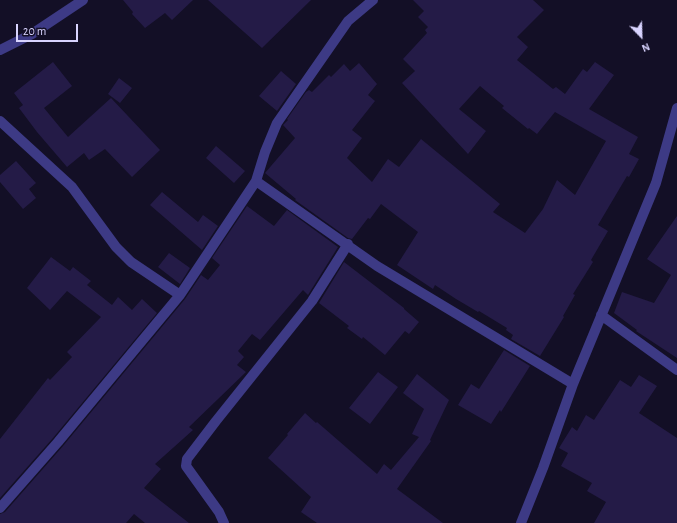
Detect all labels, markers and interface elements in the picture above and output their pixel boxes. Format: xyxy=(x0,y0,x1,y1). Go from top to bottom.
scale bar xyxy=(18,16,80,42)
north arrow xyxy=(621,16,661,56)
text: 20 m xyxy=(23,25,46,37)
text: N xyxy=(640,41,652,54)

